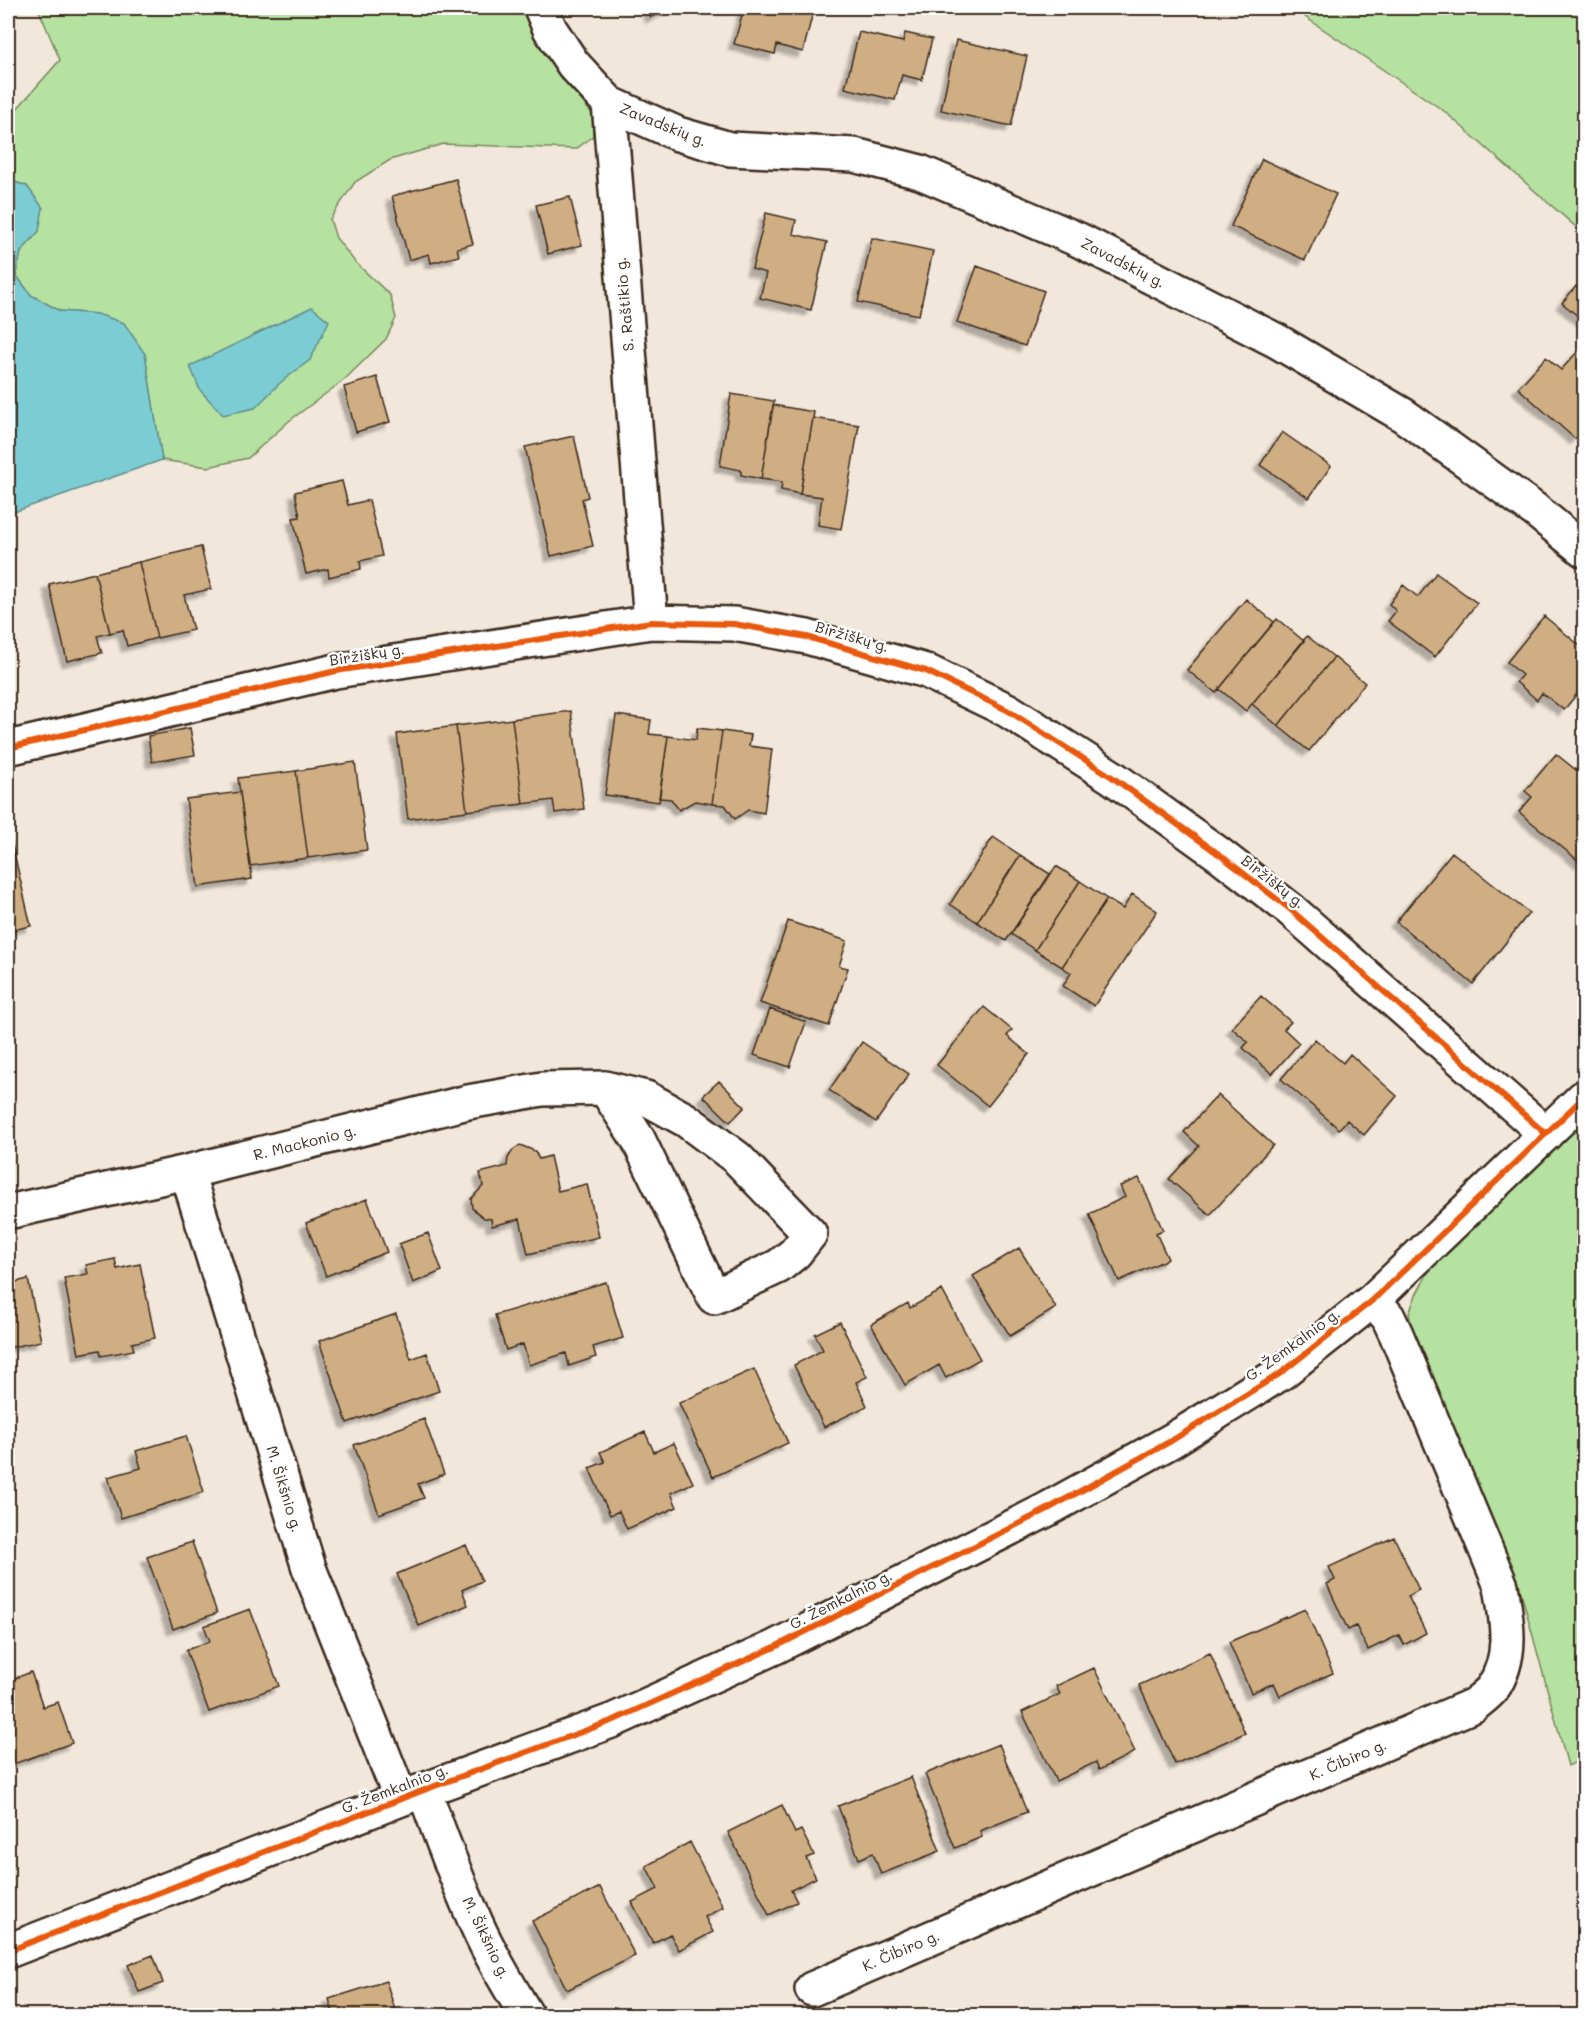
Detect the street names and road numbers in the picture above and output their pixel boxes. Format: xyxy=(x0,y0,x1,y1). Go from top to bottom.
street label: Zavadskių g. xyxy=(617,98,710,151)
street label: Zavadskių g. xyxy=(1078,232,1169,292)
street label: S. Raštikio g. xyxy=(610,256,638,352)
street label: Biržiškų g. xyxy=(813,616,891,656)
street label: Biržiškų g. xyxy=(328,638,406,670)
street label: Biržiškų g. xyxy=(1238,850,1310,912)
street label: R. Mackonio g. xyxy=(251,1120,358,1165)
street label: G. Žemkalnio g. xyxy=(1241,1303,1344,1385)
street label: M. Šikšnio g. xyxy=(262,1443,308,1534)
street label: G. Žemkalnio g. xyxy=(786,1565,895,1634)
street label: K. Čibiro g. xyxy=(1306,1734,1389,1784)
street label: G. Žemkalnio g. xyxy=(339,1759,451,1818)
street label: M. Šikšnio g. xyxy=(458,1893,515,1982)
street label: K. Čibiro g. xyxy=(859,1925,942,1975)

